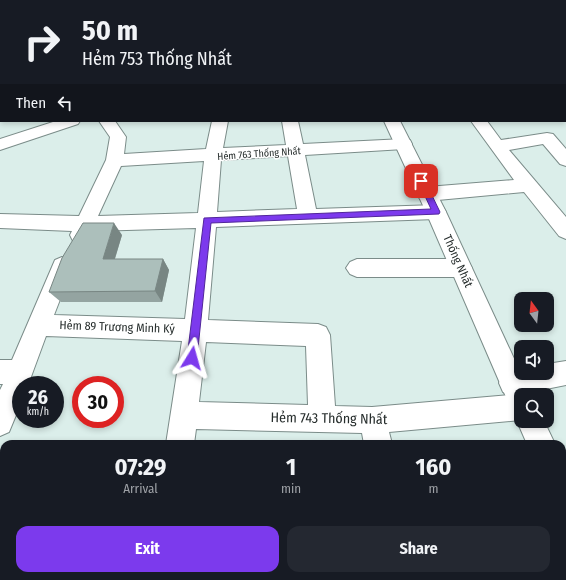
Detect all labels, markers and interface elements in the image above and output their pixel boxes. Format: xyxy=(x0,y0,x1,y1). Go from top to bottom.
text: 50 m xyxy=(82,14,138,47)
icon: right xyxy=(16,16,68,68)
text: Hẻm 753 Thống Nhất xyxy=(82,48,232,70)
icon: left xyxy=(54,92,76,114)
text: Then xyxy=(16,94,46,112)
street label: Hẻm 763 Thống Nhất xyxy=(217,144,302,163)
pin xyxy=(404,164,438,198)
icon: arrive xyxy=(410,170,432,192)
street label: Thống Nhất xyxy=(440,232,477,290)
north arrow xyxy=(514,292,554,332)
map controls xyxy=(514,292,554,428)
street label: Hẻm 89 Trương Minh Ký xyxy=(59,318,176,336)
position arrow xyxy=(171,337,213,379)
button: sound xyxy=(514,340,554,380)
speed limit sign: 30 xyxy=(72,376,124,428)
text: 26 xyxy=(28,385,48,409)
button: search xyxy=(514,388,554,428)
text: km/h xyxy=(27,406,49,418)
street label: Hẻm 743 Thống Nhất xyxy=(271,408,388,428)
text: 07:29 xyxy=(115,453,166,481)
text: 1 xyxy=(286,453,296,481)
text: 160 xyxy=(416,453,451,481)
text: Arrival xyxy=(123,481,158,496)
text: min xyxy=(281,481,301,496)
text: m xyxy=(429,481,439,496)
button: Exit xyxy=(16,526,279,572)
button: Share xyxy=(287,526,550,572)

